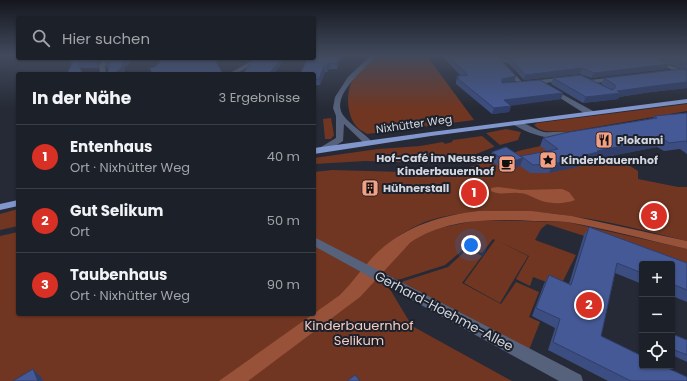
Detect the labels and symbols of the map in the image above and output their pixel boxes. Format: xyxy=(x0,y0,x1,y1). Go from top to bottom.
street label: Nixhütter Weg xyxy=(375,111,453,137)
restaurant icon: Plokami xyxy=(594,130,614,150)
place label: Plokami xyxy=(617,132,663,148)
place label: Hof-Café im Neusser Kinderbauernhof xyxy=(376,150,494,179)
place icon: Kinderbauernhof xyxy=(538,150,558,170)
place label: Kinderbauernhof xyxy=(561,152,658,168)
cafe icon: Hof-Café im Neusser Kinderbauernhof xyxy=(497,154,517,174)
building icon: Hühnerstall xyxy=(360,178,380,198)
pin: 1 xyxy=(461,178,487,208)
place label: Hühnerstall xyxy=(383,180,449,196)
pin: 3 xyxy=(641,201,667,231)
your location xyxy=(461,235,481,255)
street label: Gerhard-Hoehme-Allee xyxy=(371,266,517,356)
pin: 2 xyxy=(576,290,602,320)
park label: Kinderbauernhof Selikum xyxy=(304,316,414,350)

